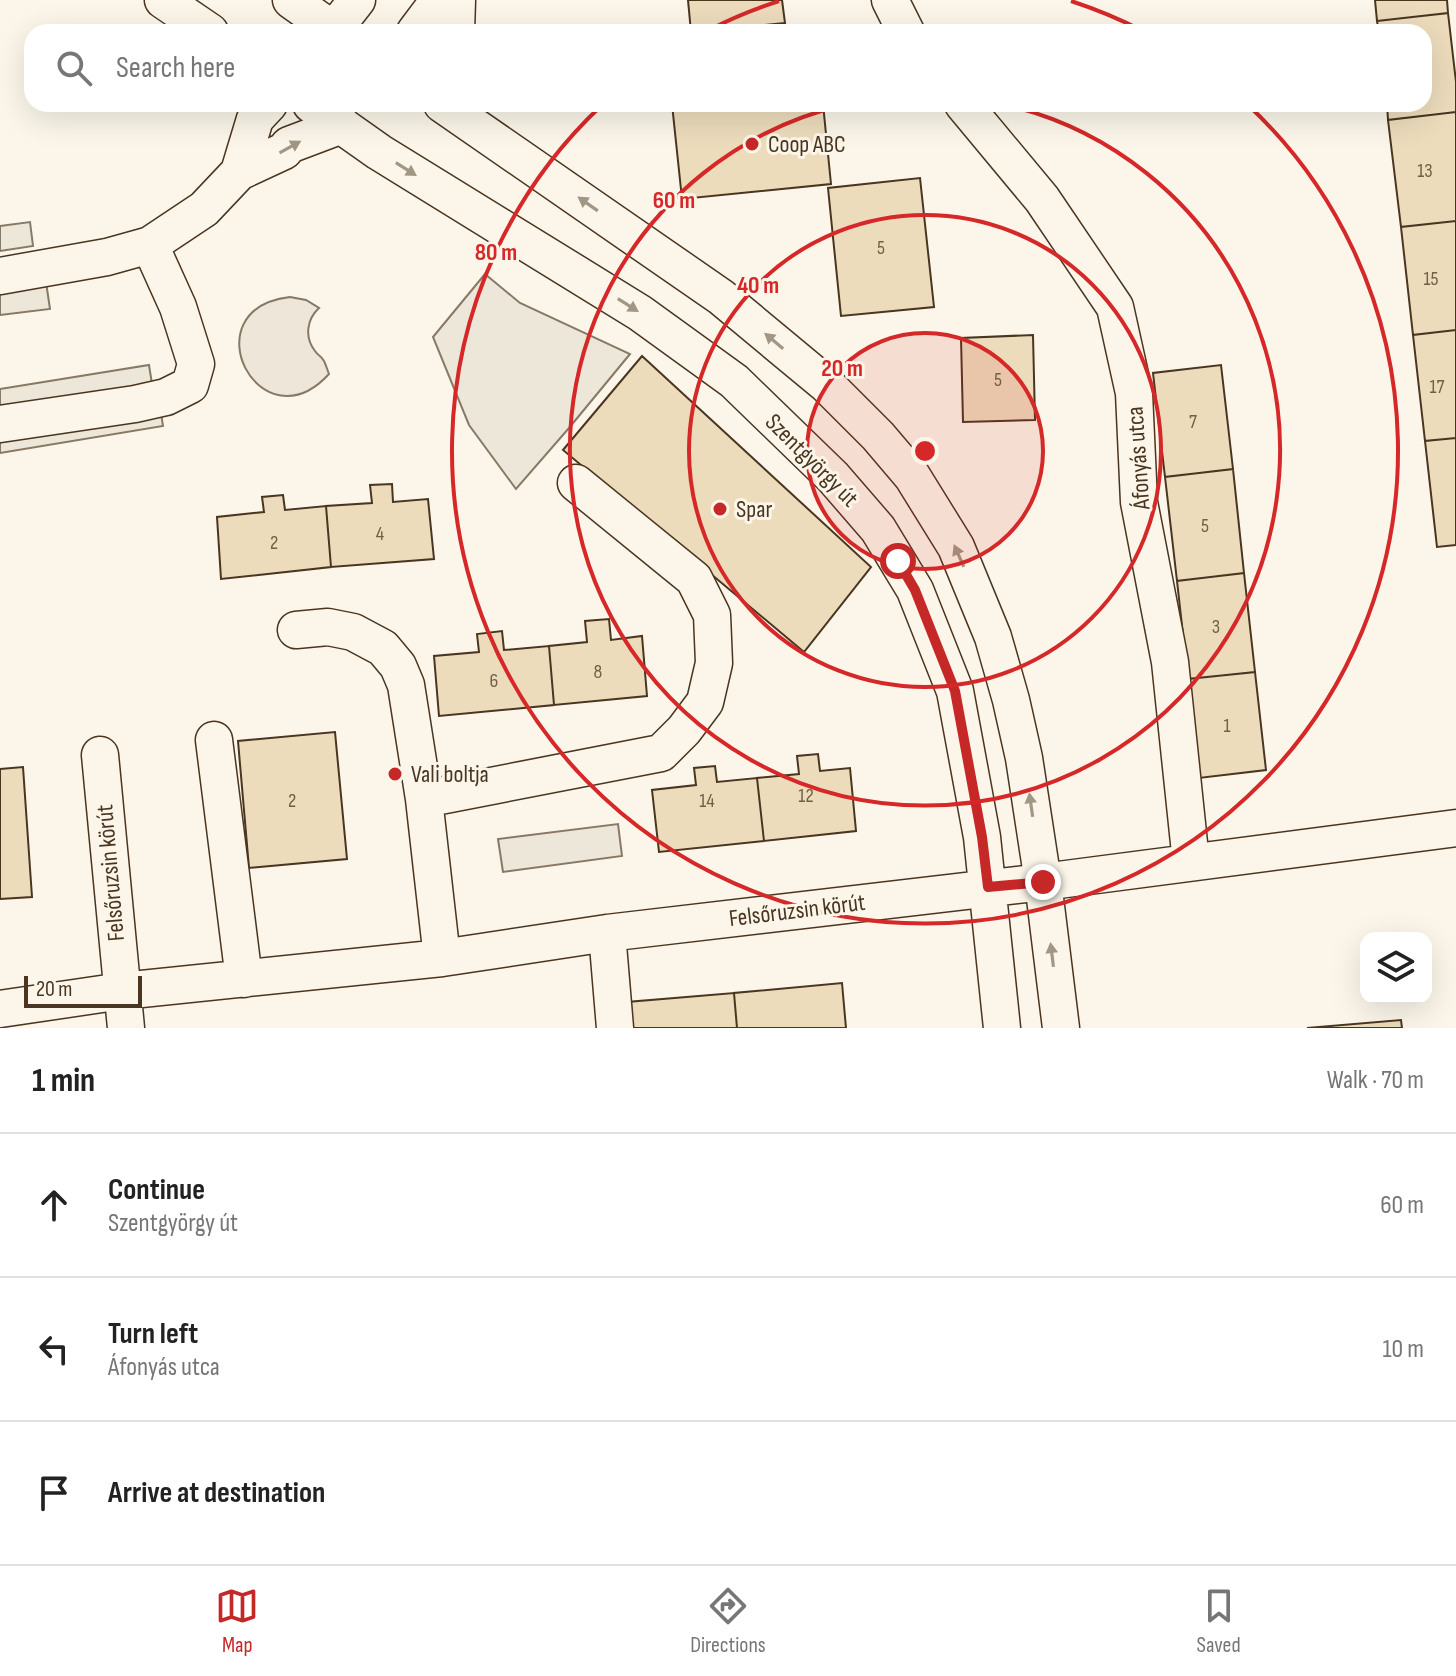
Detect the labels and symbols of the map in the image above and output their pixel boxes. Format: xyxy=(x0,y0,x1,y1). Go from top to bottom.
place label: Coop ABC xyxy=(768,130,846,159)
marker: Coop ABC xyxy=(743,135,761,153)
one-way arrow xyxy=(279,141,301,155)
house number: 13 xyxy=(1417,159,1433,183)
one-way arrow xyxy=(395,161,418,176)
text: 60 m xyxy=(653,186,695,215)
one-way arrow xyxy=(578,197,599,212)
house number: 5 xyxy=(877,236,885,260)
text: 80 m xyxy=(475,238,517,267)
house number: 15 xyxy=(1423,267,1439,291)
text: 40 m xyxy=(737,271,779,300)
one-way arrow xyxy=(617,298,639,312)
one-way arrow xyxy=(764,333,784,350)
text: 20 m xyxy=(821,354,863,383)
house number: 5 xyxy=(994,368,1002,392)
house number: 17 xyxy=(1430,375,1444,399)
street label: Áfonyás utca xyxy=(1120,405,1157,511)
street label: Szentgyörgy út xyxy=(759,408,864,513)
house number: 7 xyxy=(1189,410,1197,434)
centre of rings xyxy=(911,437,939,465)
place label: Spar xyxy=(736,495,772,524)
marker: Spar xyxy=(711,500,729,518)
house number: 5 xyxy=(1201,514,1209,538)
house number: 4 xyxy=(376,522,384,546)
house number: 2 xyxy=(270,531,278,555)
route start xyxy=(880,543,916,579)
one-way arrow xyxy=(952,545,966,568)
house number: 3 xyxy=(1212,615,1220,639)
house number: 8 xyxy=(594,660,602,684)
house number: 6 xyxy=(490,669,498,693)
house number: 1 xyxy=(1224,714,1231,738)
place label: Vali boltja xyxy=(411,760,489,789)
marker: Vali boltja xyxy=(386,765,404,783)
house number: 12 xyxy=(798,784,814,808)
house number: 2 xyxy=(288,789,296,813)
house number: 14 xyxy=(699,789,715,813)
one-way arrow xyxy=(1024,792,1037,817)
street label: Felsőruzsin körút xyxy=(90,803,131,943)
route end xyxy=(1025,864,1061,900)
street label: Felsőruzsin körút xyxy=(727,888,867,933)
one-way arrow xyxy=(1045,942,1058,967)
scale bar xyxy=(24,972,142,1008)

